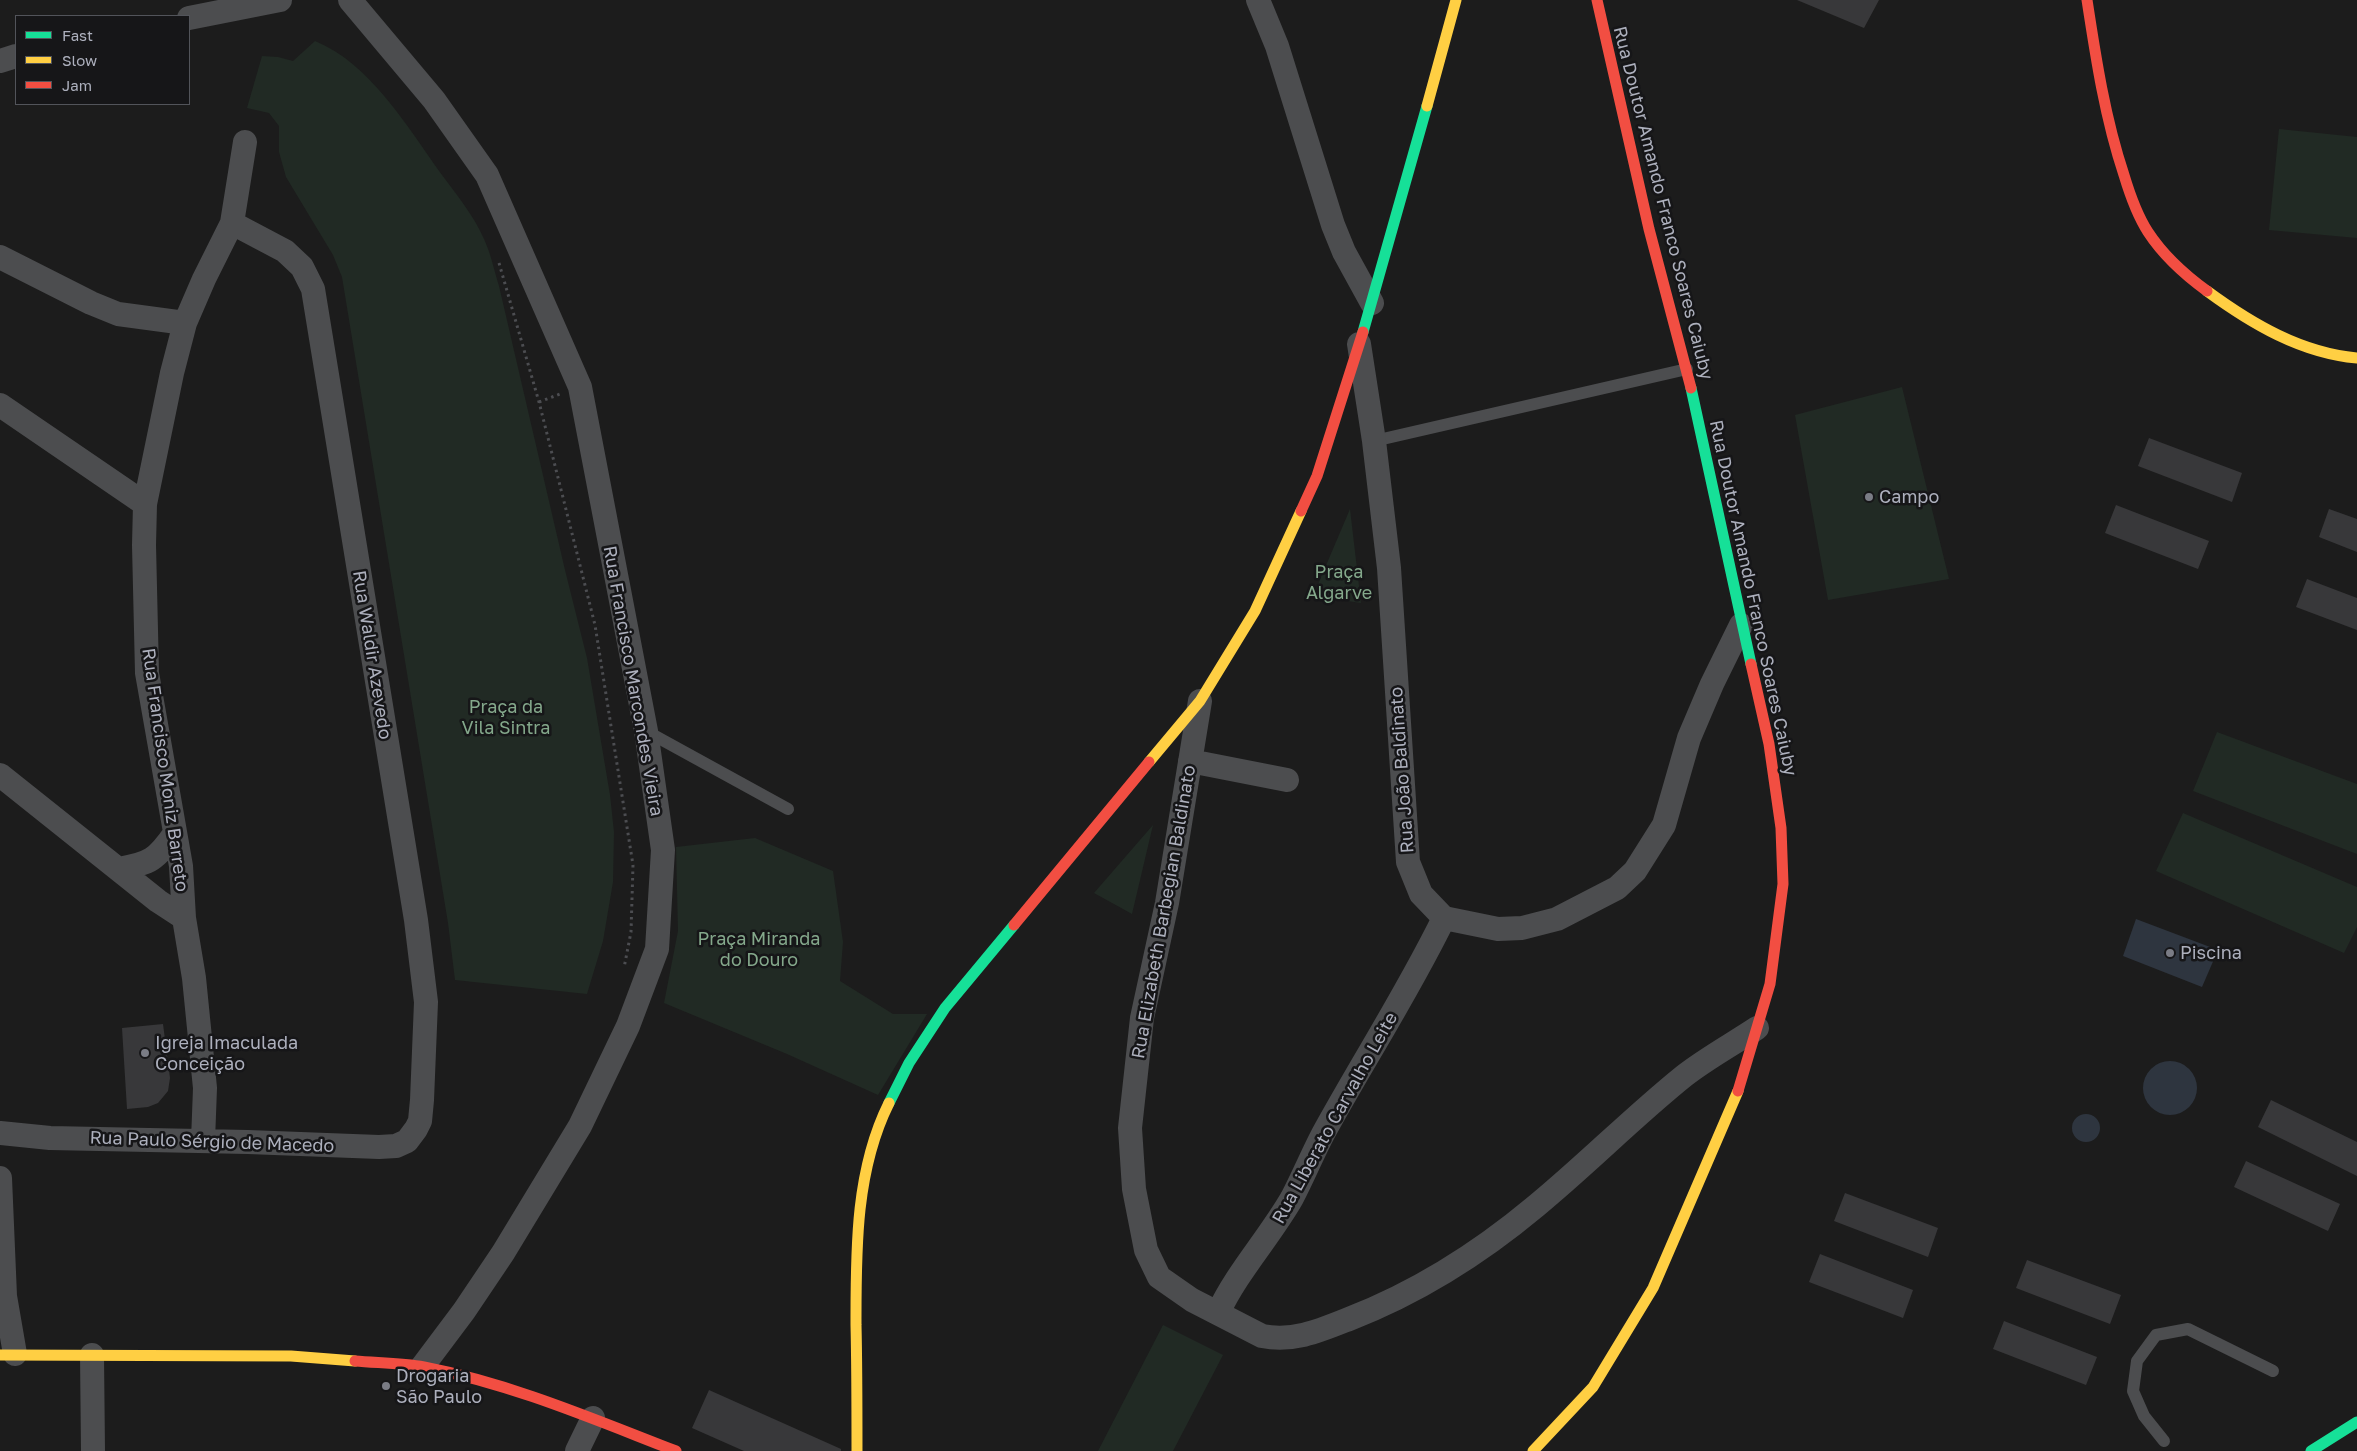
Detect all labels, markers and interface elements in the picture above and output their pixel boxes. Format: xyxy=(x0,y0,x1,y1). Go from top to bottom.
legend xyxy=(15,15,190,105)
street label: Rua Doutor Amando Franco Soares Caiuby xyxy=(1609,24,1717,382)
text: Fast xyxy=(62,26,93,44)
text: Slow xyxy=(62,51,97,69)
text: Jam xyxy=(62,76,92,94)
street label: Rua Doutor Amando Franco Soares Caiuby xyxy=(1705,418,1801,778)
place label: Campo xyxy=(1879,486,1939,508)
marker: Campo xyxy=(1863,491,1875,503)
street label: Rua Francisco Marcondes Vieira xyxy=(599,544,667,818)
park label: Praça Algarve xyxy=(1306,561,1372,604)
street label: Rua Waldir Azevedo xyxy=(348,569,396,741)
street label: Rua Francisco Moniz Barreto xyxy=(137,647,193,893)
street label: Rua João Baldinato xyxy=(1385,686,1419,854)
park label: Praça da Vila Sintra xyxy=(462,696,550,739)
street label: Rua Elizabeth Barbegian Baldinato xyxy=(1128,763,1200,1061)
park label: Praça Miranda do Douro xyxy=(698,928,820,971)
place label: Piscina xyxy=(2180,942,2242,964)
marker: Piscina xyxy=(2164,947,2176,959)
street label: Rua Liberato Carvalho Leite xyxy=(1268,1009,1402,1227)
place label: Igreja Imaculada Conceição xyxy=(155,1032,298,1074)
marker: Igreja Imaculada Conceição xyxy=(139,1047,151,1059)
street label: Rua Paulo Sérgio de Macedo xyxy=(89,1127,335,1157)
place label: Drogaria São Paulo xyxy=(396,1365,482,1408)
marker: Drogaria São Paulo xyxy=(380,1380,392,1392)

